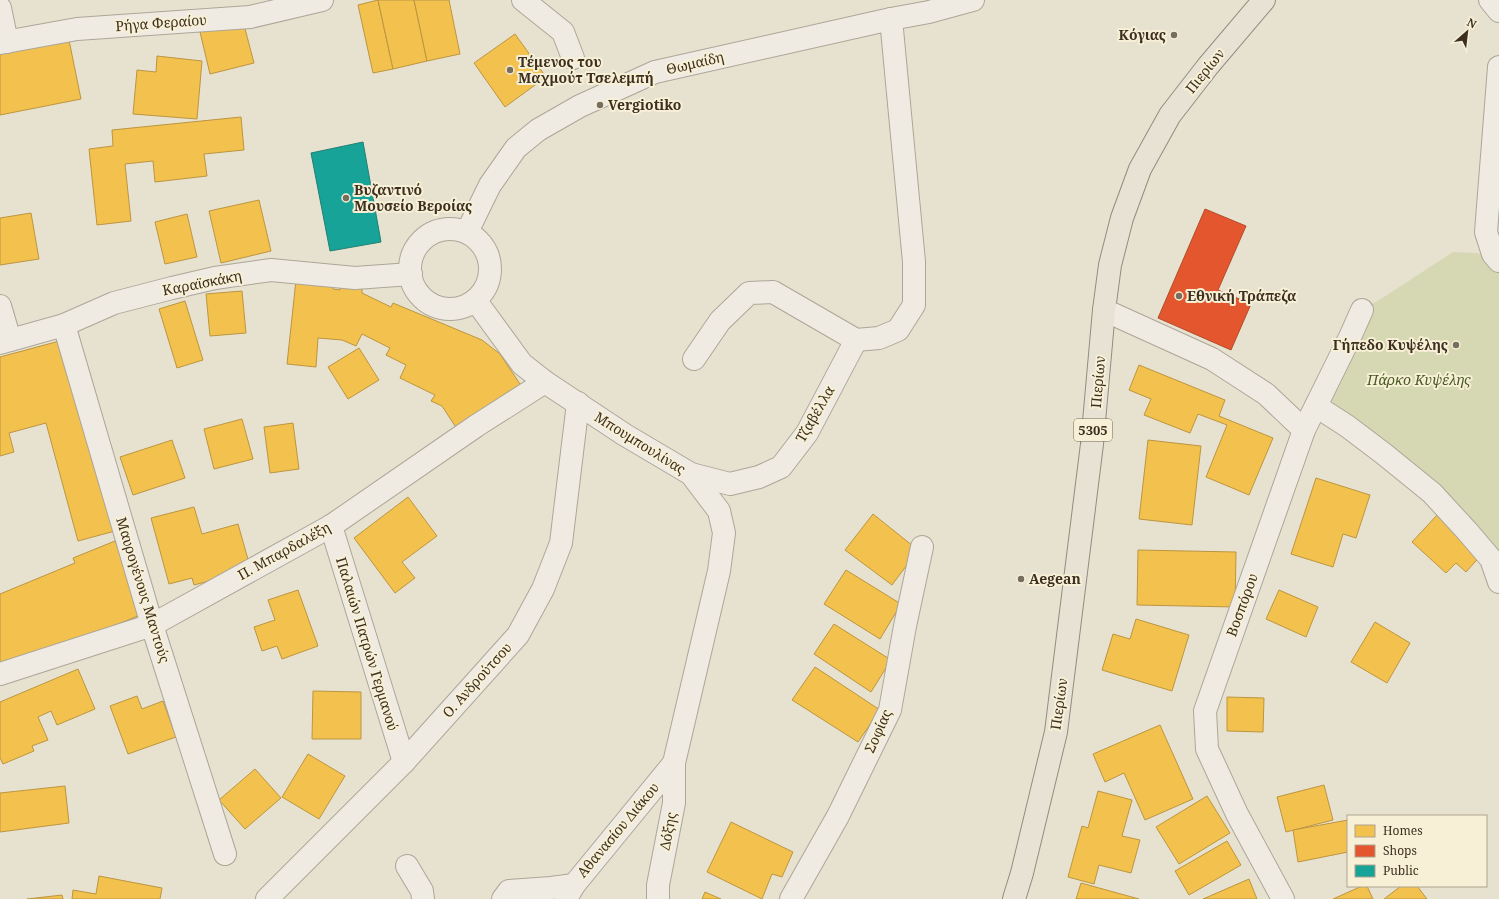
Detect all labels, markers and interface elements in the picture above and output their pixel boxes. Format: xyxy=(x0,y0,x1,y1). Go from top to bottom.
street label: Ρήγα Φεραίου xyxy=(115,10,207,35)
north arrow xyxy=(1447,12,1487,52)
text: N xyxy=(1465,14,1480,32)
place label: Κόγιας xyxy=(1118,25,1166,44)
marker: Κόγιας xyxy=(1169,30,1179,40)
street label: Πιερίων xyxy=(1181,44,1228,97)
street label: Θωμαίδη xyxy=(664,47,726,78)
place label: Τέμενος του Μαχμούτ Τσελεμπή xyxy=(518,52,654,87)
marker: Τέμενος του Μαχμούτ Τσελεμπή xyxy=(505,65,515,75)
place label: Vergiotiko xyxy=(608,95,681,114)
marker: Vergiotiko xyxy=(595,100,605,110)
place label: Βυζαντινό Μουσείο Βεροίας xyxy=(354,180,472,215)
marker: Βυζαντινό Μουσείο Βεροίας xyxy=(341,193,351,203)
street label: Καραϊσκάκη xyxy=(161,265,243,300)
place label: Εθνική Τράπεζα xyxy=(1187,286,1297,305)
marker: Εθνική Τράπεζα xyxy=(1174,291,1184,301)
place label: Γήπεδο Κυψέλης xyxy=(1333,335,1448,354)
marker: Γήπεδο Κυψέλης xyxy=(1451,340,1461,350)
street label: Πιερίων xyxy=(1086,355,1109,409)
park label: Πάρκο Κυψέλης xyxy=(1366,370,1471,389)
street label: Τζαβέλλα xyxy=(791,382,838,445)
street label: Μπουμπουλίνας xyxy=(591,407,690,478)
road number: 5305 xyxy=(1074,419,1112,441)
street label: Μαυρογένους Μαντούς xyxy=(112,515,175,665)
street label: Π. Μπαρδαλέξη xyxy=(234,517,334,584)
street label: Παλαιών Πατρών Γερμανού xyxy=(332,555,403,733)
place label: Aegean xyxy=(1029,569,1081,588)
street label: Βοσπόρου xyxy=(1221,571,1262,639)
marker: Aegean xyxy=(1016,574,1026,584)
street label: Ο. Ανδρούτσου xyxy=(438,638,515,721)
street label: Πιερίων xyxy=(1045,677,1072,731)
street label: Σοφίας xyxy=(860,706,896,756)
street label: Αθανασίου Διάκου xyxy=(572,778,663,881)
street label: Δόξης xyxy=(655,810,681,852)
legend xyxy=(1347,815,1487,887)
text: Homes xyxy=(1383,822,1423,839)
text: Shops xyxy=(1383,842,1417,859)
text: Public xyxy=(1383,862,1419,879)

